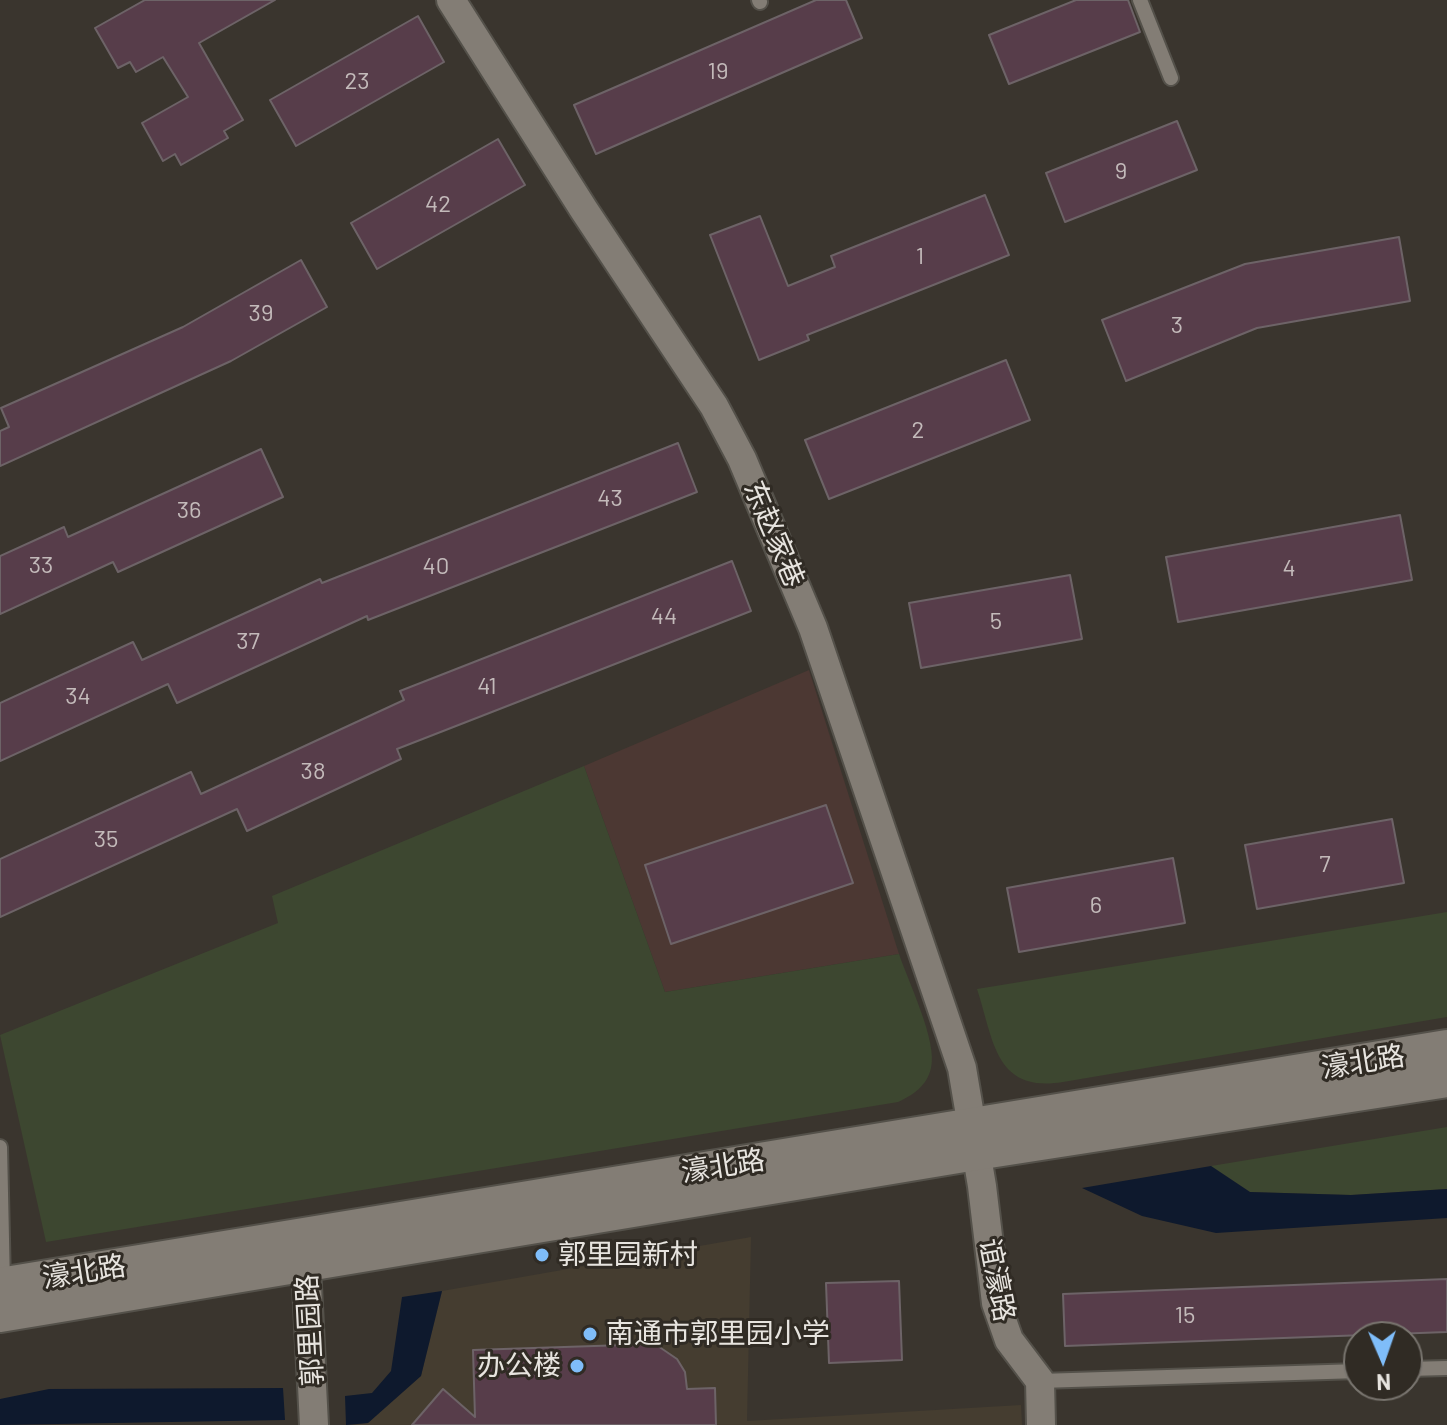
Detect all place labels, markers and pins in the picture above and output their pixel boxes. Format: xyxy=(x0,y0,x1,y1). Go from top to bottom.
place label: 郭里园新村 xyxy=(558,1238,698,1272)
marker: 郭里园新村 xyxy=(533,1246,551,1264)
place label: 南通市郭里园小学 xyxy=(606,1317,830,1351)
marker: 南通市郭里园小学 xyxy=(581,1325,599,1343)
place label: 办公楼 xyxy=(477,1349,561,1383)
marker: 办公楼 xyxy=(568,1357,586,1375)

